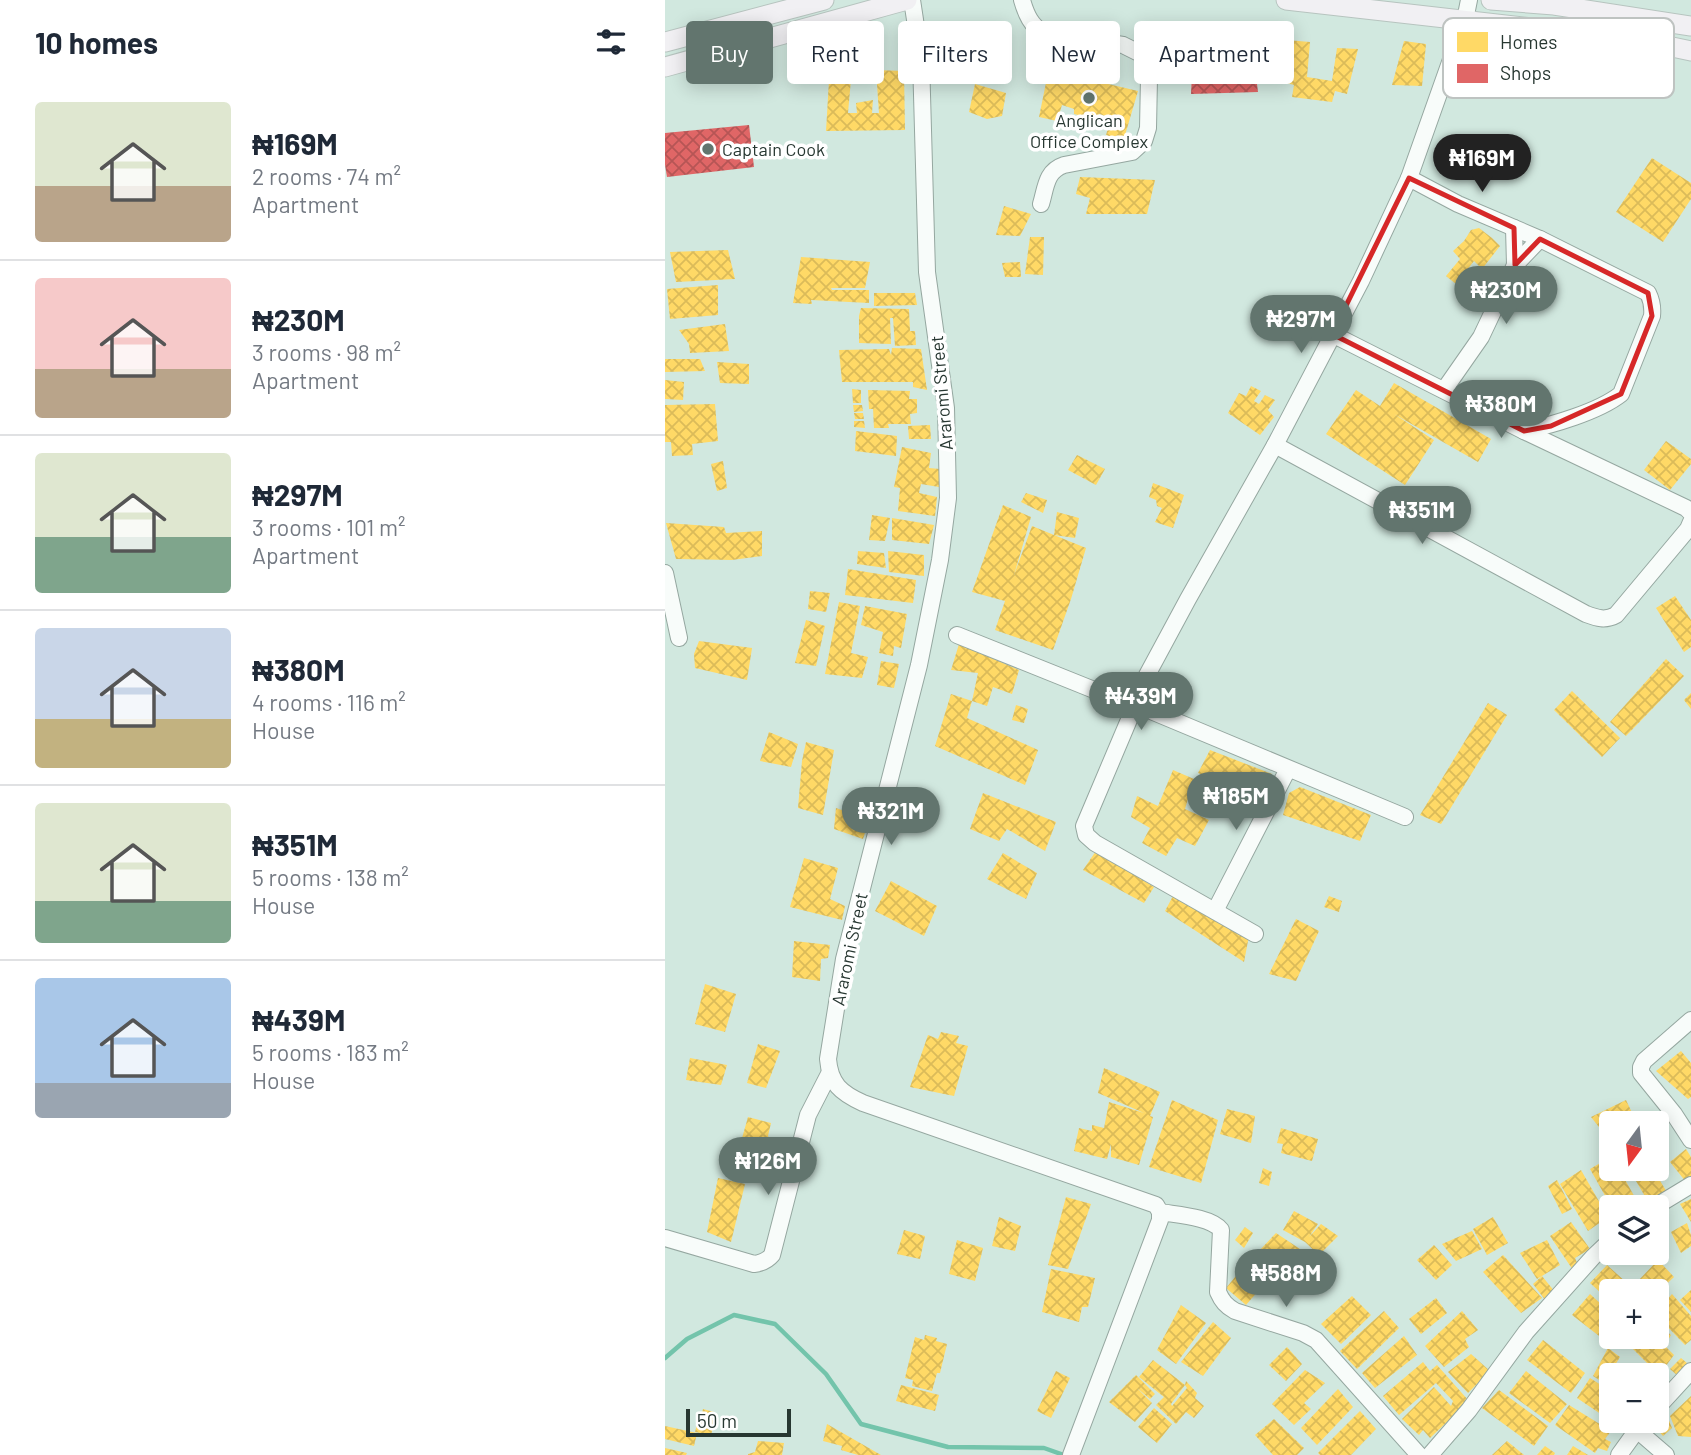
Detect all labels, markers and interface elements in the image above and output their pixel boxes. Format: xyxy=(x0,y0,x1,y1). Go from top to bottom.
legend xyxy=(1443,18,1674,98)
chip: Buy xyxy=(686,21,773,84)
chip: Rent xyxy=(787,21,884,84)
chip: Filters xyxy=(898,21,1012,84)
chip: New xyxy=(1026,21,1120,84)
chip: Apartment xyxy=(1134,21,1294,84)
icon: filters xyxy=(592,23,630,61)
text: 10 homes xyxy=(35,24,158,60)
text: Homes xyxy=(1500,30,1557,53)
text: Shops xyxy=(1500,61,1551,84)
marker: Anglican Office Complex xyxy=(1081,90,1097,106)
place label: Anglican Office Complex xyxy=(1030,109,1149,152)
text: ₦169M xyxy=(252,125,338,161)
icon: home xyxy=(91,130,175,214)
pin: ₦169M xyxy=(1433,134,1531,194)
place label: Captain Cook xyxy=(722,138,825,160)
marker: Captain Cook xyxy=(700,141,716,157)
text: ₦169M xyxy=(1449,143,1515,171)
text: 2 rooms · 74 m² xyxy=(252,162,401,190)
text: Apartment xyxy=(252,190,359,218)
pin: ₦230M xyxy=(1457,266,1555,326)
text: ₦230M xyxy=(1470,275,1542,303)
pin: ₦297M xyxy=(1252,296,1350,355)
text: ₦230M xyxy=(252,301,345,337)
text: ₦297M xyxy=(1266,304,1336,332)
icon: home xyxy=(91,306,175,390)
street label: Araromi Street xyxy=(925,335,957,451)
text: 3 rooms · 98 m² xyxy=(252,338,401,366)
text: Apartment xyxy=(252,366,359,394)
pin: ₦380M xyxy=(1452,380,1550,440)
text: ₦380M xyxy=(1465,389,1537,417)
text: ₦297M xyxy=(252,476,343,512)
icon: home xyxy=(91,481,175,565)
pin: ₦351M xyxy=(1373,486,1471,546)
text: ₦351M xyxy=(1389,495,1455,523)
text: 3 rooms · 101 m² xyxy=(252,513,405,541)
text: Apartment xyxy=(252,541,359,569)
text: ₦380M xyxy=(252,651,345,687)
icon: home xyxy=(91,656,175,740)
pin: ₦439M xyxy=(1092,672,1190,732)
text: ₦439M xyxy=(1105,681,1177,709)
text: 4 rooms · 116 m² xyxy=(252,688,406,716)
text: House xyxy=(252,716,315,744)
pin: ₦185M xyxy=(1187,772,1285,832)
text: ₦185M xyxy=(1203,781,1269,809)
pin: ₦321M xyxy=(842,788,940,847)
text: ₦321M xyxy=(858,796,924,824)
text: ₦351M xyxy=(252,826,338,862)
icon: home xyxy=(91,831,175,915)
text: 5 rooms · 138 m² xyxy=(252,863,409,891)
street label: Araromi Street xyxy=(826,890,872,1008)
text: House xyxy=(252,891,315,919)
text: ₦439M xyxy=(252,1001,345,1037)
icon: home xyxy=(91,1006,175,1090)
text: 5 rooms · 183 m² xyxy=(252,1038,409,1066)
text: House xyxy=(252,1066,315,1094)
north arrow xyxy=(1599,1111,1669,1181)
map controls xyxy=(1599,1111,1669,1433)
pin: ₦126M xyxy=(719,1138,817,1197)
text: ₦126M xyxy=(735,1146,801,1174)
button: layers xyxy=(1599,1195,1669,1265)
pin: ₦588M xyxy=(1237,1250,1335,1309)
text: ₦588M xyxy=(1251,1258,1321,1286)
button: + xyxy=(1599,1279,1669,1349)
button: − xyxy=(1599,1363,1669,1433)
scale bar xyxy=(686,1406,791,1438)
text: 50 m xyxy=(697,1409,737,1432)

